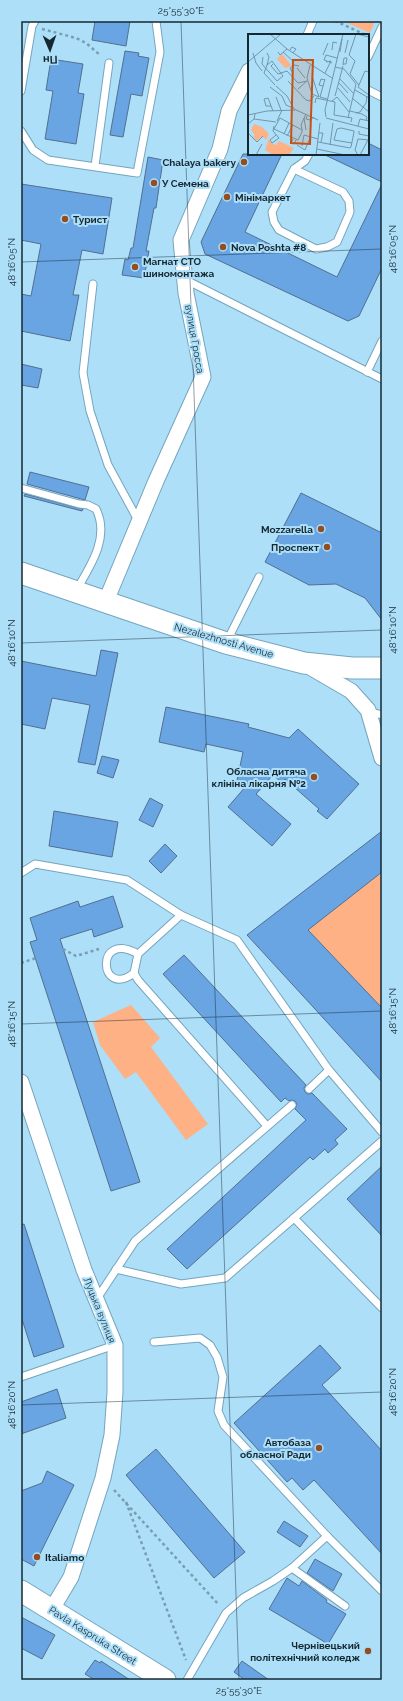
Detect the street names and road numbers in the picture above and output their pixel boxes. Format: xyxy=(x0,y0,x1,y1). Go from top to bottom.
street label: вулиця Гросса xyxy=(183,304,206,374)
street label: Nezalezhnosti Avenue xyxy=(173,621,275,660)
street label: Луцька вулиця xyxy=(81,1276,118,1345)
street label: Pavla Kaspruka Street xyxy=(47,1604,139,1667)

